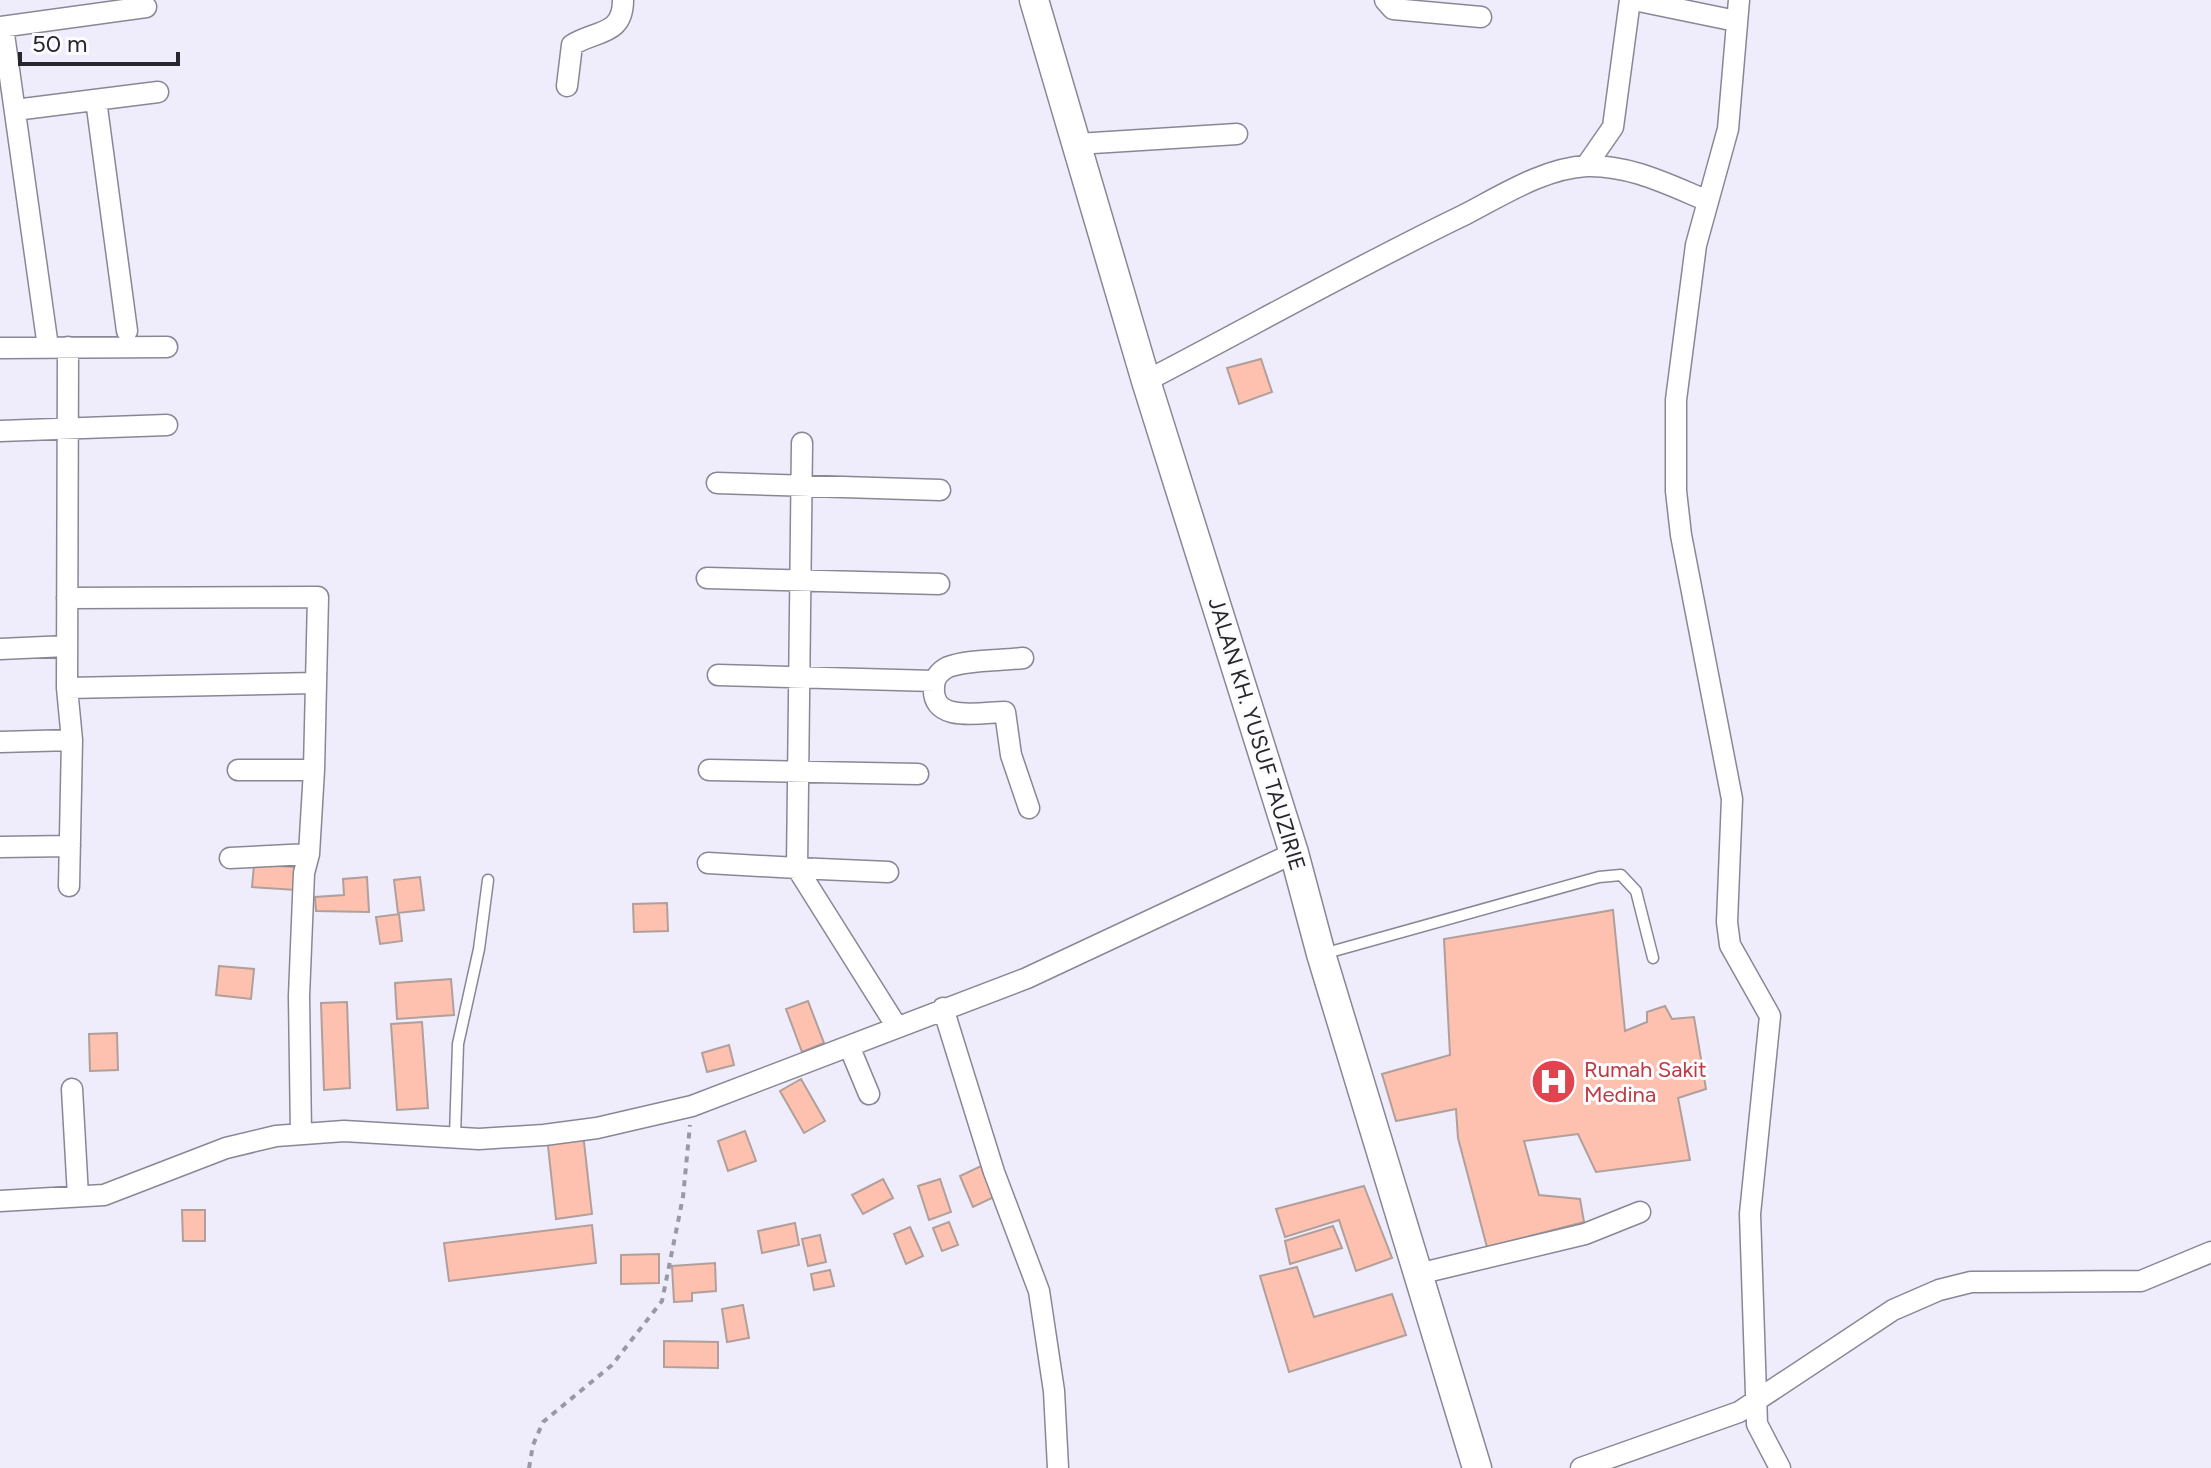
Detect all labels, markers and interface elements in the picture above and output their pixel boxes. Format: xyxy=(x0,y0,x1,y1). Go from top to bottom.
scale bar xyxy=(20,16,178,66)
text: 50 m xyxy=(32,29,88,58)
street label: JALAN KH. YUSUF TAUZIRIE xyxy=(1203,594,1311,874)
place label: Rumah Sakit Medina xyxy=(1584,1056,1707,1108)
hospital icon: Rumah Sakit Medina xyxy=(1529,1058,1577,1106)

